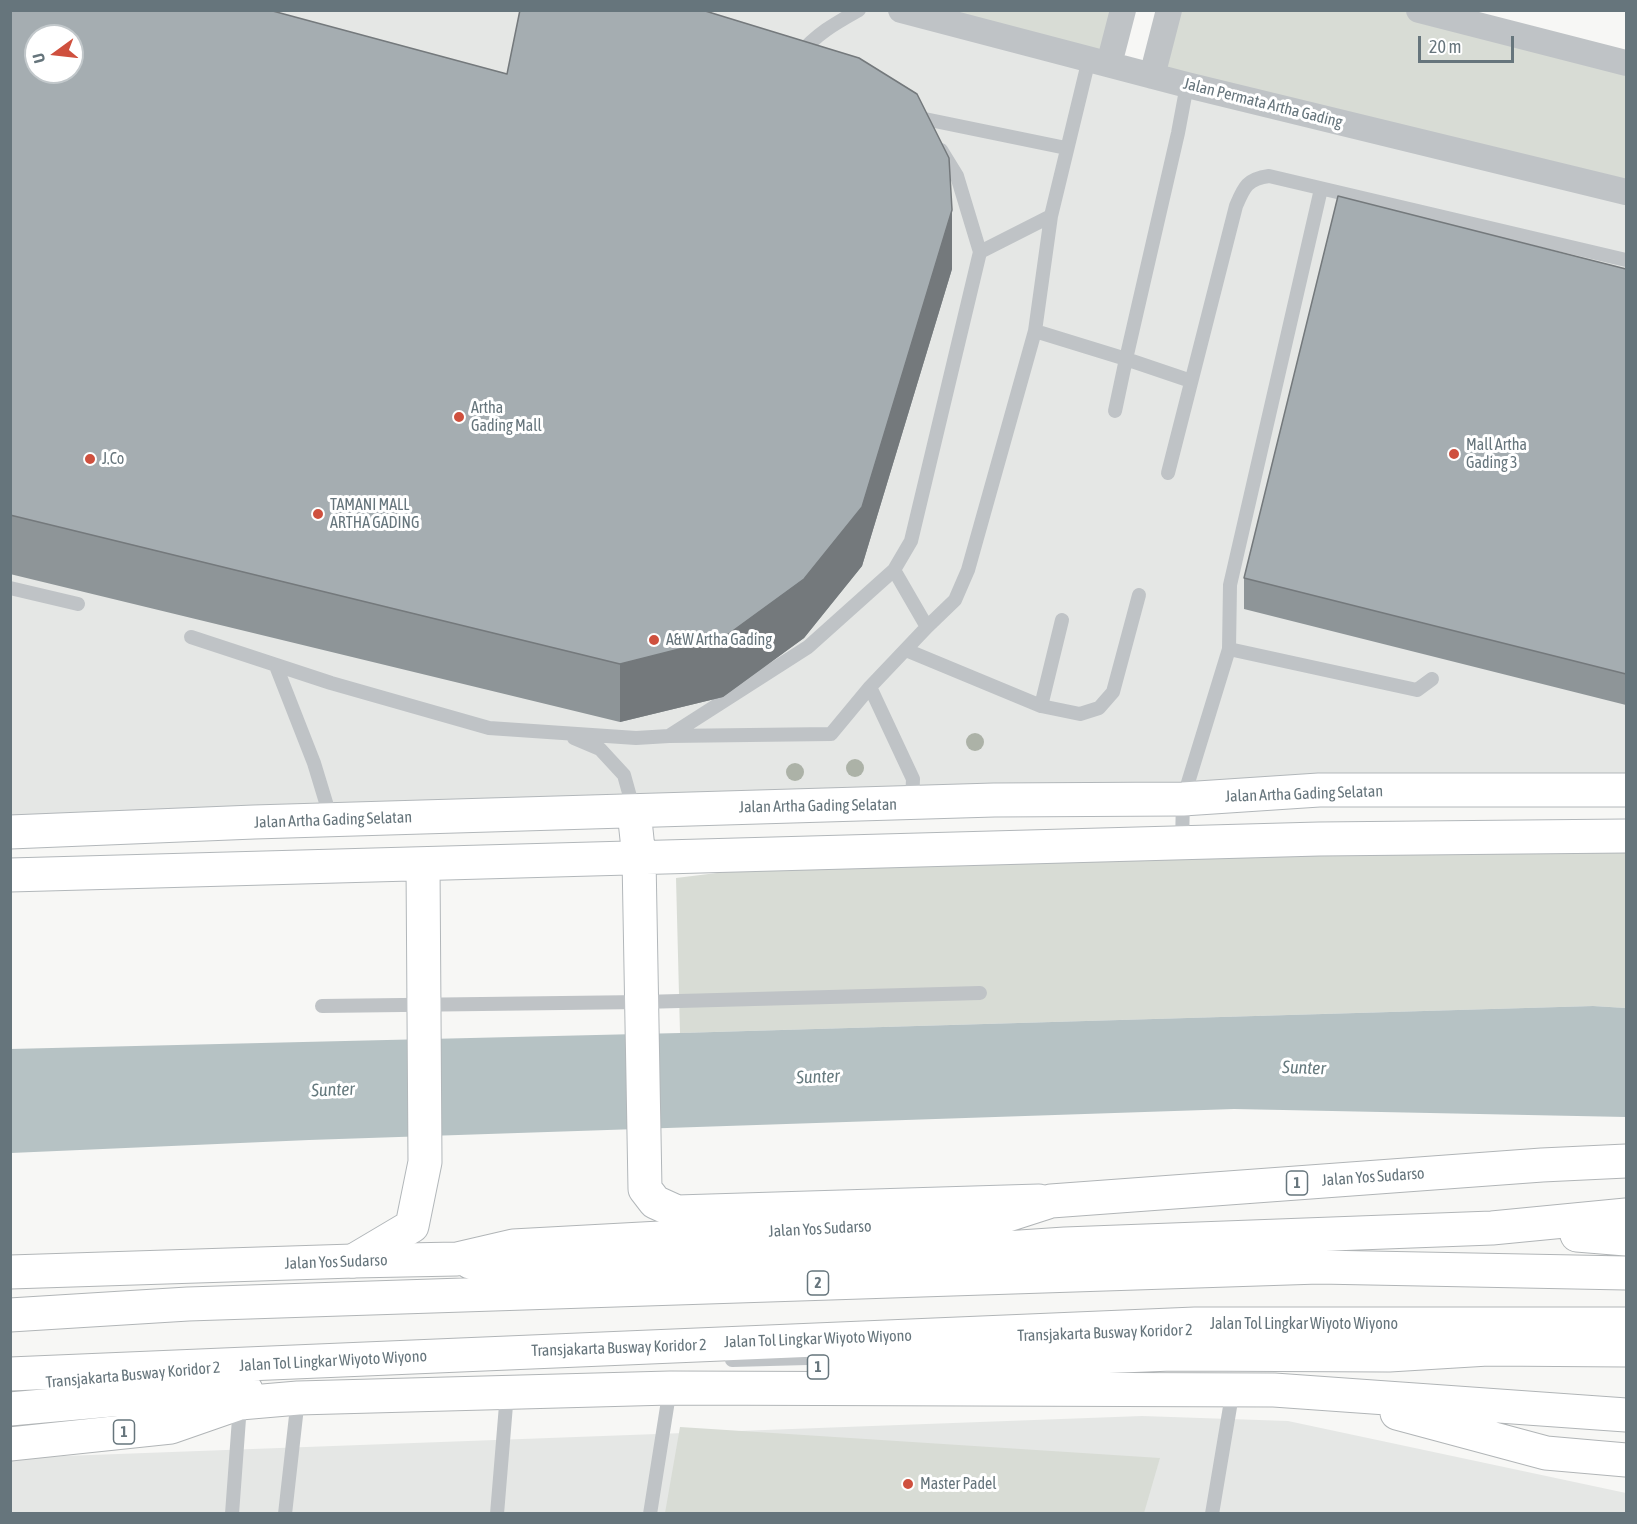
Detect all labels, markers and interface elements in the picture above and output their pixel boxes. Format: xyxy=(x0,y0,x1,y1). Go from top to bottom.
north arrow xyxy=(24,24,84,84)
scale bar xyxy=(1421,24,1517,62)
text: 20 m xyxy=(1429,36,1461,57)
text: U xyxy=(29,51,48,65)
street label: Jalan Permata Artha Gading xyxy=(1181,74,1345,132)
place label: Artha Gading Mall xyxy=(471,398,542,436)
marker: Artha Gading Mall xyxy=(452,410,466,424)
place label: Mall Artha Gading 3 xyxy=(1466,435,1527,473)
marker: Mall Artha Gading 3 xyxy=(1447,447,1461,461)
place label: J.Co xyxy=(102,449,124,469)
marker: J.Co xyxy=(83,452,97,466)
place label: TAMANI MALL ARTHA GADING xyxy=(330,495,419,533)
marker: TAMANI MALL ARTHA GADING xyxy=(311,507,325,521)
place label: A&W Artha Gading xyxy=(666,630,772,650)
marker: A&W Artha Gading xyxy=(647,633,661,647)
street label: Jalan Artha Gading Selatan xyxy=(1225,782,1383,806)
street label: Jalan Artha Gading Selatan xyxy=(739,795,897,817)
street label: Jalan Artha Gading Selatan xyxy=(254,808,412,832)
water label: Sunter xyxy=(1282,1056,1326,1080)
water label: Sunter xyxy=(796,1065,840,1089)
water label: Sunter xyxy=(311,1078,355,1102)
street label: Jalan Yos Sudarso xyxy=(1321,1164,1425,1190)
road number: 1 xyxy=(1286,1171,1308,1195)
street label: Jalan Yos Sudarso xyxy=(768,1217,872,1241)
street label: Jalan Yos Sudarso xyxy=(284,1251,388,1273)
road number: 2 xyxy=(808,1271,828,1295)
street label: Jalan Tol Lingkar Wiyoto Wiyono xyxy=(1210,1314,1398,1334)
street label: Transjakarta Busway Koridor 2 xyxy=(1017,1320,1193,1346)
street label: Jalan Tol Lingkar Wiyoto Wiyono xyxy=(724,1326,912,1352)
street label: Transjakarta Busway Koridor 2 xyxy=(531,1335,707,1361)
street label: Jalan Tol Lingkar Wiyoto Wiyono xyxy=(239,1346,427,1376)
road number: 1 xyxy=(808,1355,828,1379)
street label: Transjakarta Busway Koridor 2 xyxy=(45,1358,221,1392)
road number: 1 xyxy=(114,1420,134,1444)
place label: Master Padel xyxy=(920,1474,996,1494)
marker: Master Padel xyxy=(901,1477,915,1491)

